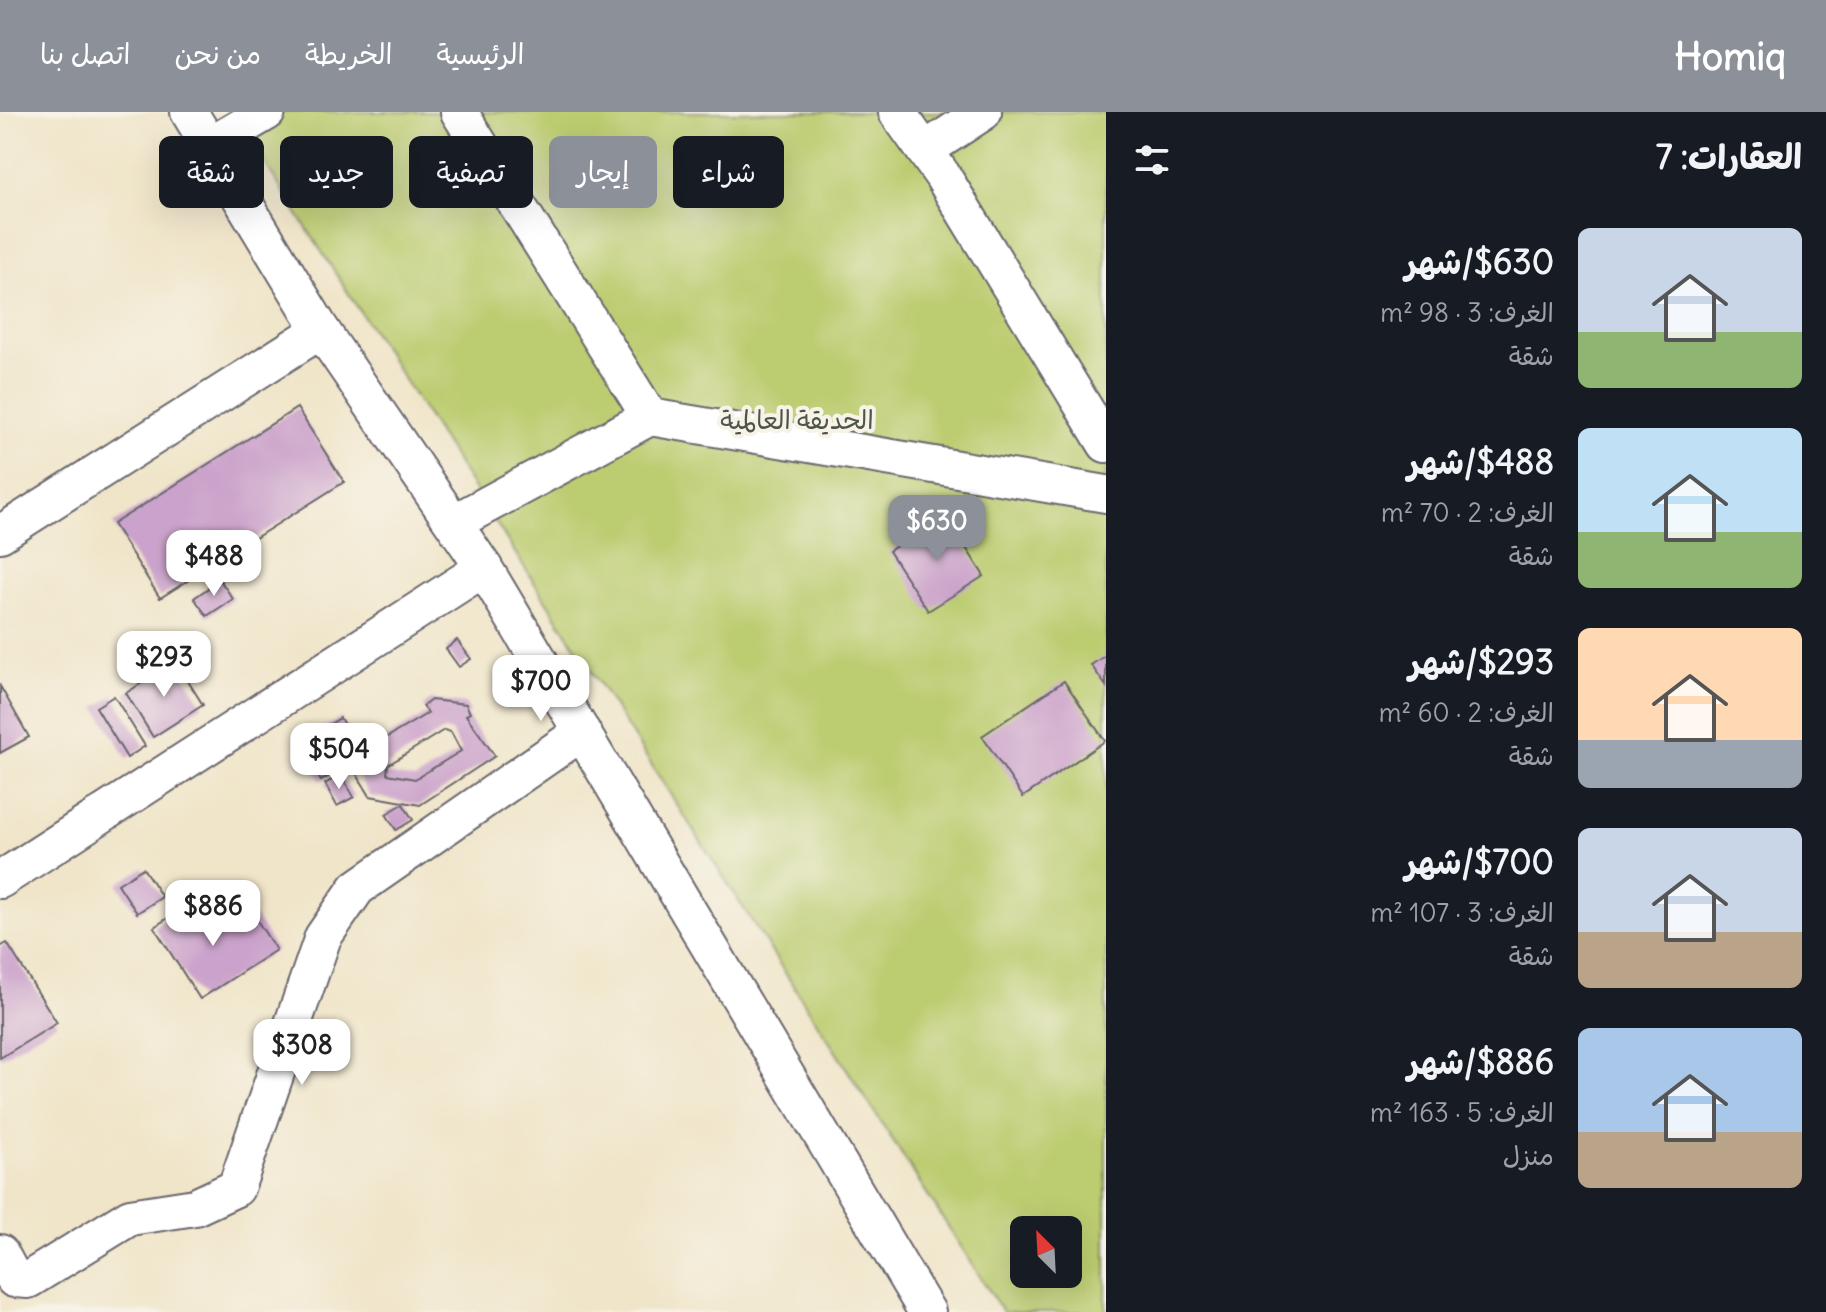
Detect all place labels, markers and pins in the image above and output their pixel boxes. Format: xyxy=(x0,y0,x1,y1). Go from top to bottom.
pin: $630 xyxy=(890,495,984,563)
pin: $488 xyxy=(167,530,261,598)
pin: $293 xyxy=(117,631,211,699)
pin: $700 xyxy=(494,655,588,723)
pin: $504 xyxy=(292,723,386,791)
pin: $886 xyxy=(166,880,260,948)
pin: $308 xyxy=(255,1019,349,1087)

